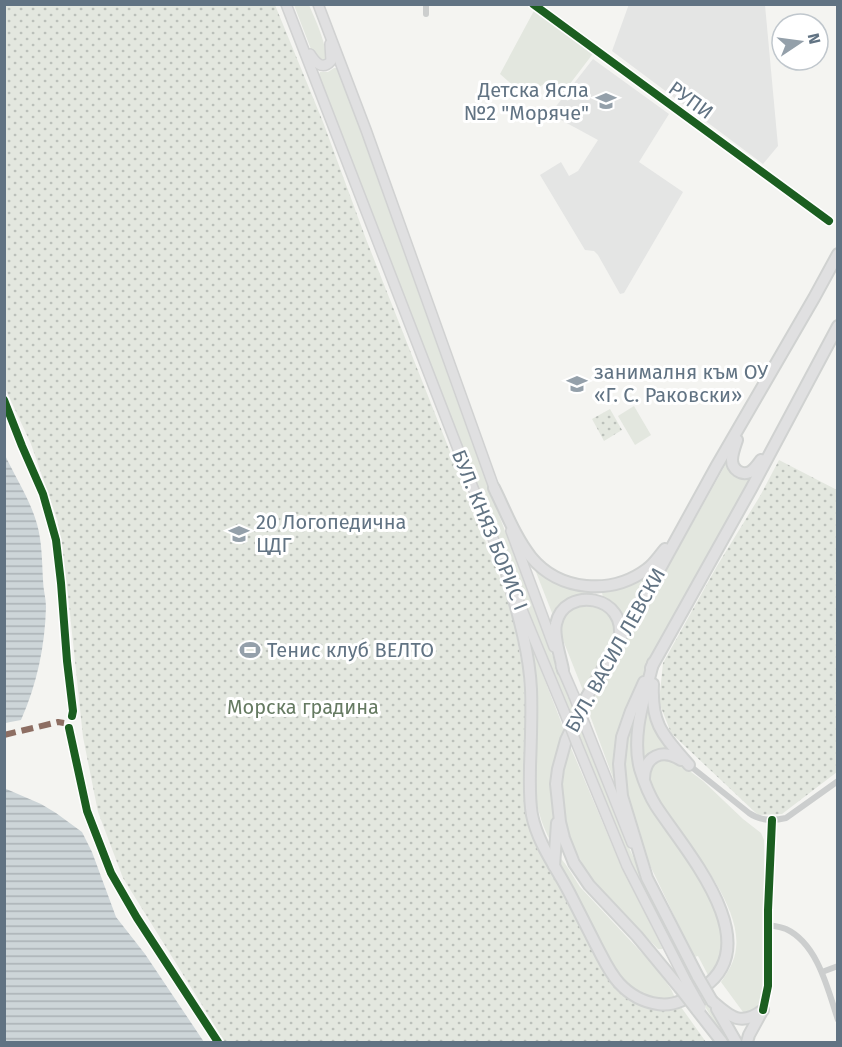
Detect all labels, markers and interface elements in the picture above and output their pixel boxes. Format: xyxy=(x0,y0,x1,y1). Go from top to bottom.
north arrow xyxy=(770,12,830,72)
text: N xyxy=(804,31,825,46)
street label: РУПИ xyxy=(664,76,718,124)
place label: Детска Ясла №2 "Моряче" xyxy=(464,78,589,125)
school or university icon: Детска Ясла №2 "Моряче" xyxy=(594,89,618,113)
place label: занималня към ОУ «Г. С. Раковски» xyxy=(594,360,768,407)
school or university icon: занималня към ОУ «Г. С. Раковски» xyxy=(565,372,589,396)
street label: БУЛ. КНЯЗ БОРИС I xyxy=(447,446,533,614)
place label: 20 Логопедична ЦДГ xyxy=(256,510,406,557)
school or university icon: 20 Логопедична ЦДГ xyxy=(227,522,251,546)
street label: БУЛ. ВАСИЛ ЛЕВСКИ xyxy=(560,564,670,736)
sports icon: Тенис клуб ВЕЛТО xyxy=(238,638,262,662)
place label: Тенис клуб ВЕЛТО xyxy=(267,638,434,662)
park label: Морска градина xyxy=(227,695,379,719)

